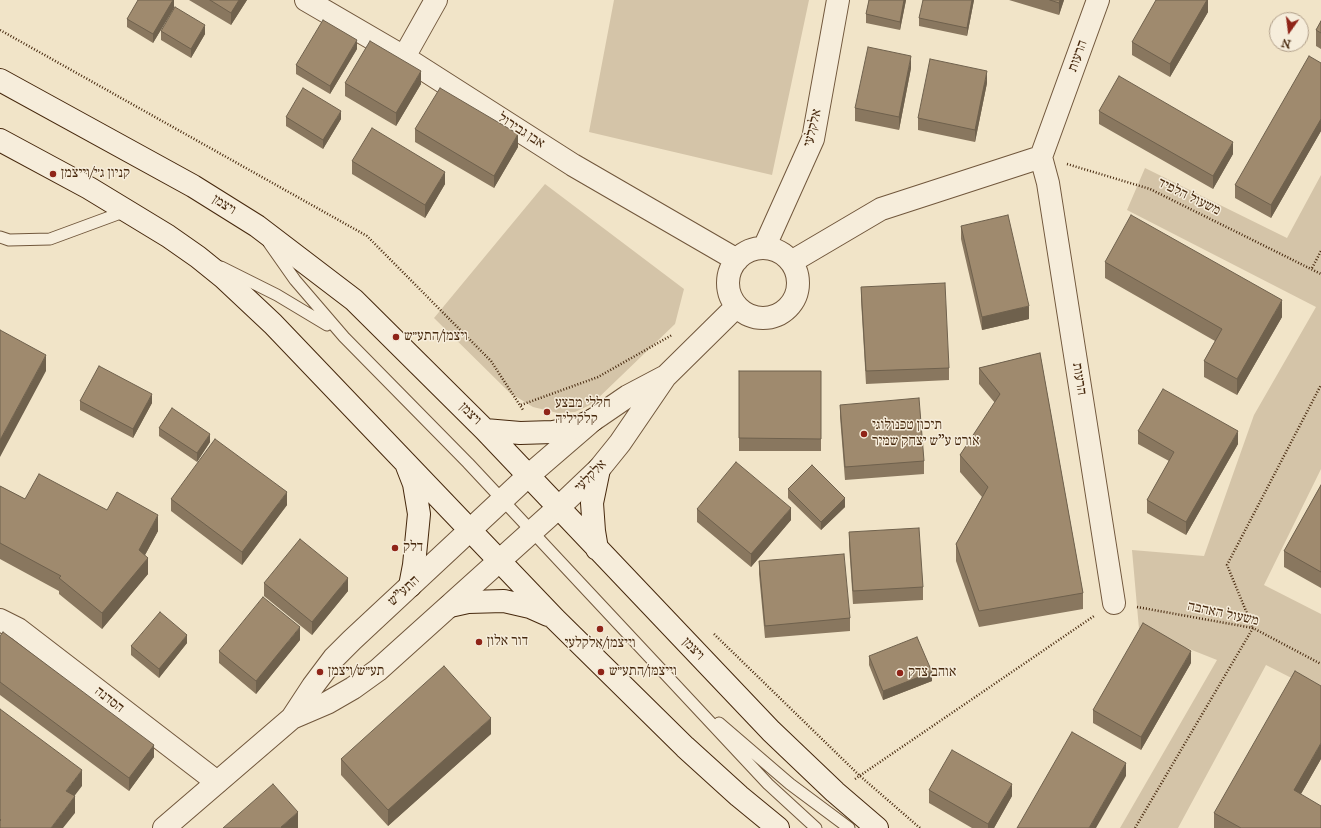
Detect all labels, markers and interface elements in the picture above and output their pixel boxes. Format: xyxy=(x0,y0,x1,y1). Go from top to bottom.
north arrow xyxy=(1269,12,1309,52)
text: N xyxy=(1280,36,1292,51)
street label: הרעות xyxy=(1065,38,1091,74)
street label: אלקלעי xyxy=(800,107,826,149)
street label: אבן גבירול xyxy=(494,110,548,152)
place label: קניון ג׳י/וייצמן xyxy=(61,166,130,182)
marker: קניון ג׳י/וייצמן xyxy=(48,169,58,179)
street label: משעול הלפיד xyxy=(1155,175,1223,219)
street label: ויצמן xyxy=(209,191,239,219)
place label: ויצמן/התע״ש xyxy=(404,329,468,345)
marker: ויצמן/התע״ש xyxy=(391,332,401,342)
street label: הרעות xyxy=(1068,362,1090,396)
place label: חללי מבצע קלקיליה xyxy=(555,396,611,428)
street label: ויצמן xyxy=(455,399,485,429)
marker: חללי מבצע קלקיליה xyxy=(542,407,552,417)
place label: תיכון טכנולוגי אורט ע"ש יצחק שמיר xyxy=(872,418,980,450)
marker: תיכון טכנולוגי אורט ע"ש יצחק שמיר xyxy=(859,429,869,439)
street label: אלקלעי xyxy=(572,456,610,496)
place label: דלק xyxy=(403,540,423,556)
marker: דלק xyxy=(390,543,400,553)
street label: התע"ש xyxy=(385,572,423,610)
street label: משעול האהבה xyxy=(1186,598,1260,630)
marker: וייצמן/אלקלעי xyxy=(595,624,605,634)
place label: דור אלון xyxy=(487,634,528,650)
street label: ויצמן xyxy=(678,634,708,664)
place label: וייצמן/אלקלעי xyxy=(564,636,636,652)
marker: דור אלון xyxy=(474,637,484,647)
place label: תע״ש/ויצמן xyxy=(328,664,385,680)
place label: וייצמן/התע״ש xyxy=(609,664,677,680)
place label: אוהב צדק xyxy=(908,665,956,681)
marker: תע״ש/ויצמן xyxy=(315,667,325,677)
marker: וייצמן/התע״ש xyxy=(596,667,606,677)
marker: אוהב צדק xyxy=(895,668,905,678)
street label: הסדנה xyxy=(91,683,127,717)

